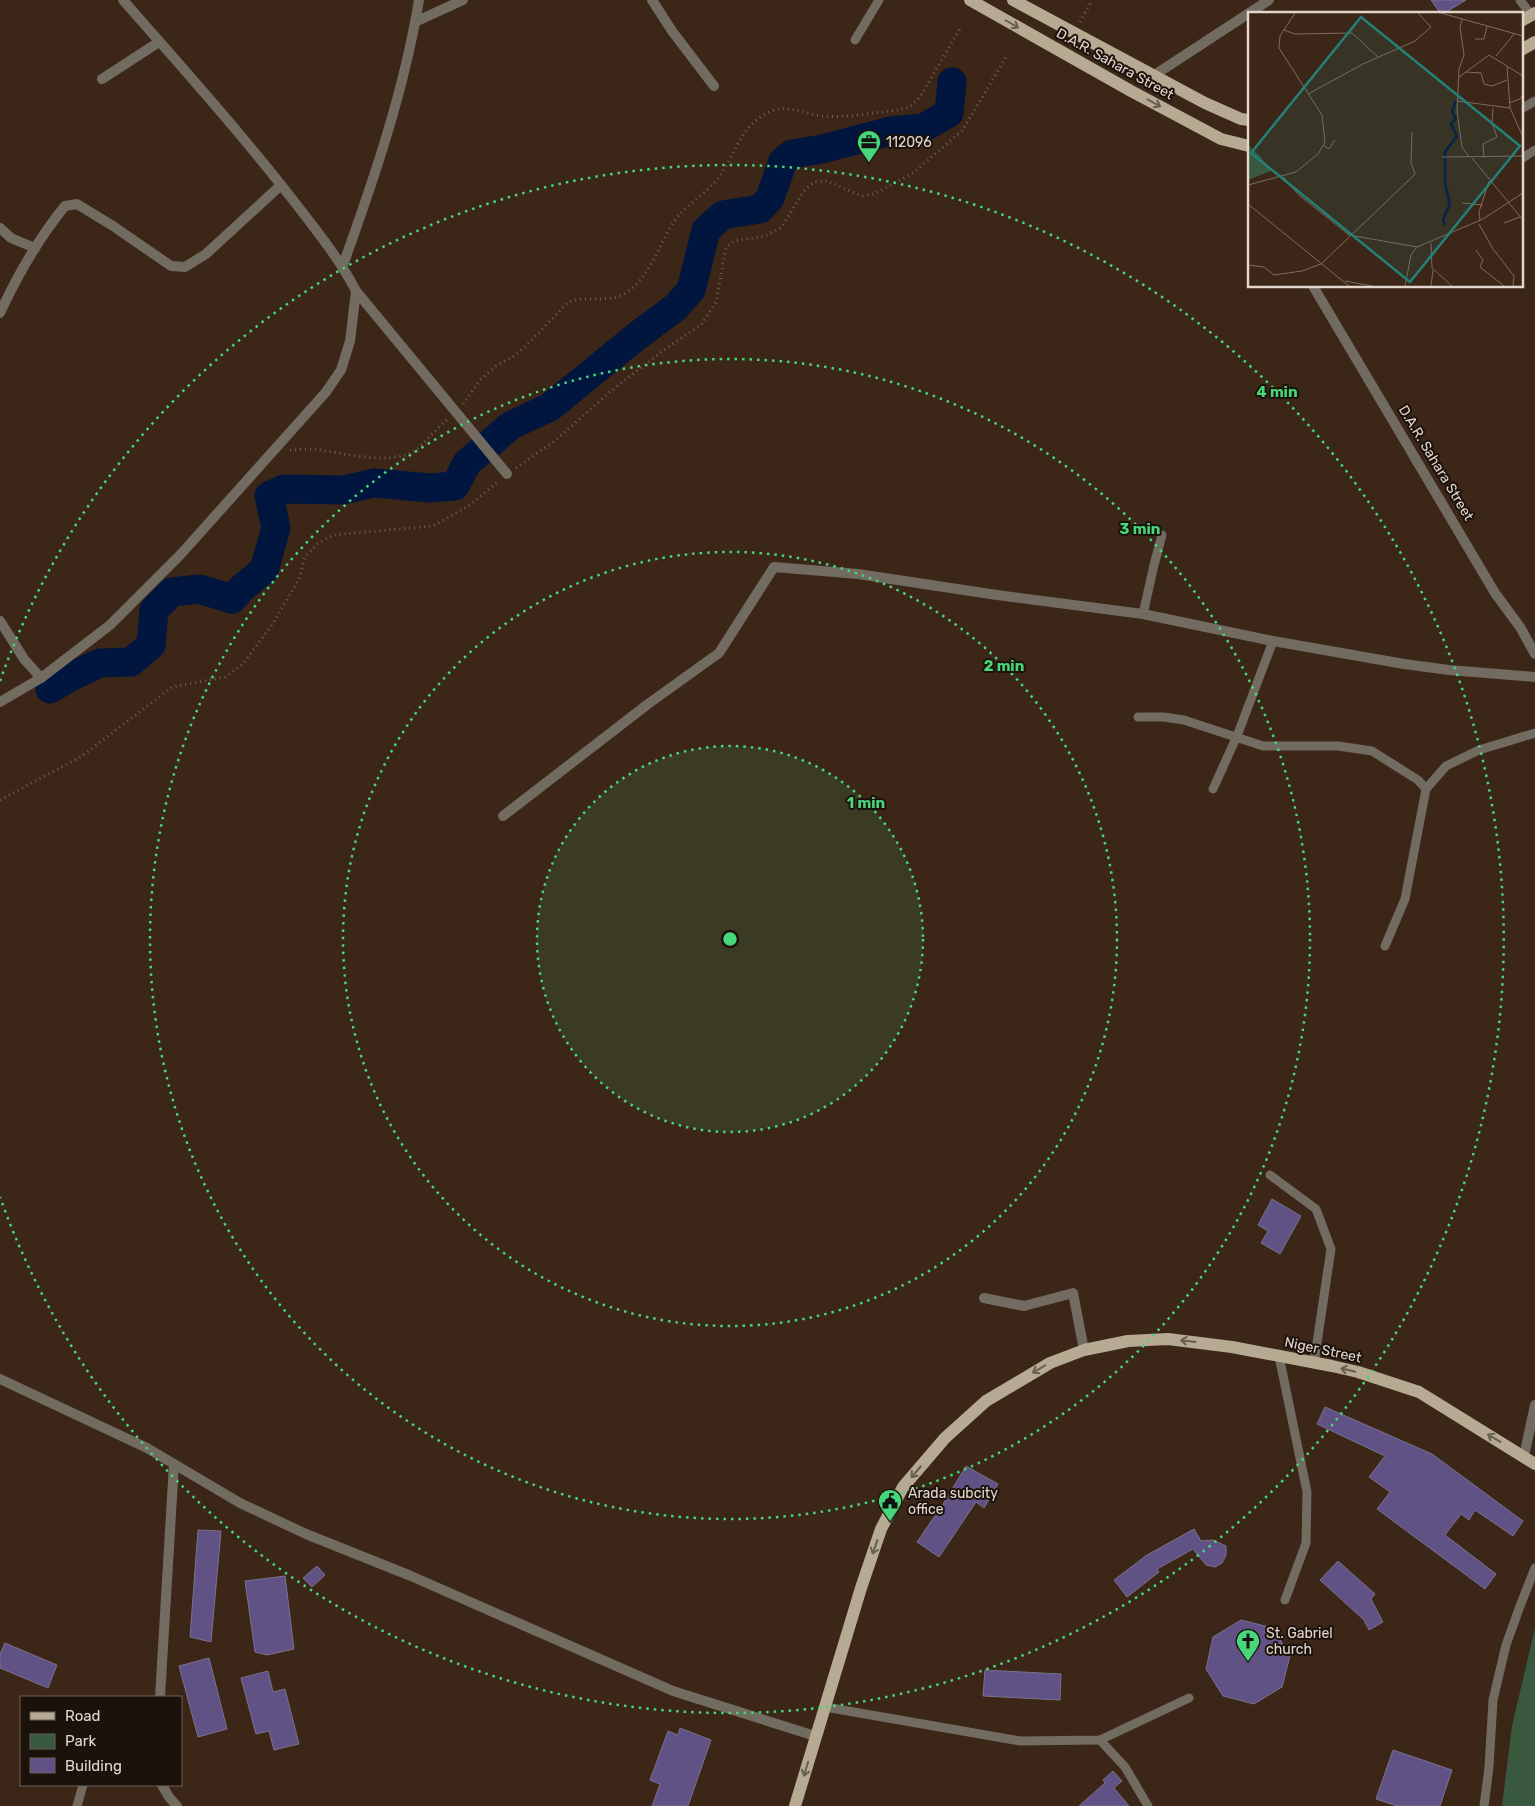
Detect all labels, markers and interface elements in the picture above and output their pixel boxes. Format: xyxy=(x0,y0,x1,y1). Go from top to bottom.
inset map xyxy=(1248,12,1522,288)
one-way arrow xyxy=(1005,19,1020,29)
street label: D.A.R. Sahara Street xyxy=(1053,25,1177,104)
one-way arrow xyxy=(1146,99,1161,108)
office icon: 112096 xyxy=(856,129,882,163)
place label: 112096 xyxy=(886,134,932,151)
text: 4 min xyxy=(1256,383,1298,401)
street label: D.A.R. Sahara Street xyxy=(1395,402,1477,524)
text: 3 min xyxy=(1120,520,1160,538)
text: 2 min xyxy=(984,657,1024,675)
text: 1 min xyxy=(847,794,885,812)
centre of rings xyxy=(721,930,739,948)
street label: Niger Street xyxy=(1283,1334,1364,1367)
one-way arrow xyxy=(1180,1336,1196,1346)
one-way arrow xyxy=(1032,1364,1047,1374)
one-way arrow xyxy=(1340,1365,1356,1374)
one-way arrow xyxy=(1487,1432,1501,1442)
one-way arrow xyxy=(910,1465,921,1478)
place label: Arada subcity office xyxy=(908,1485,998,1518)
public building icon: Arada subcity office xyxy=(877,1488,903,1522)
one-way arrow xyxy=(869,1539,879,1555)
place label: St. Gabriel church xyxy=(1266,1625,1333,1658)
church icon: St. Gabriel church xyxy=(1235,1628,1261,1662)
legend xyxy=(20,1696,182,1786)
text: Road xyxy=(65,1707,101,1725)
text: Park xyxy=(65,1732,96,1750)
text: Building xyxy=(65,1757,122,1775)
one-way arrow xyxy=(800,1761,810,1777)

